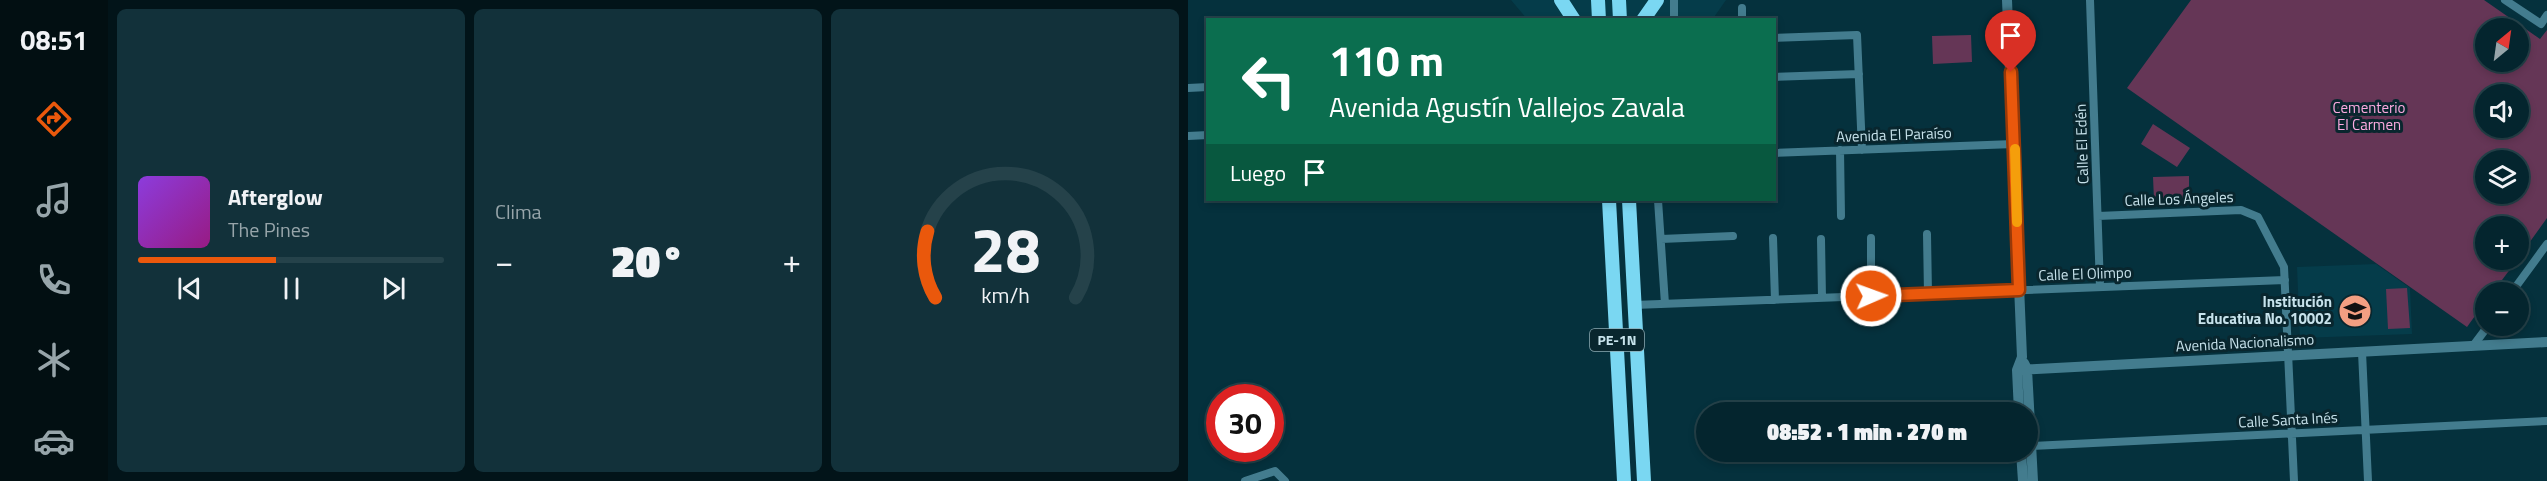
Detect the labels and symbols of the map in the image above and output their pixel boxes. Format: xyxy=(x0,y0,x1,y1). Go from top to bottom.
pin xyxy=(1985,10,2036,72)
north arrow xyxy=(2475,18,2529,72)
park label: Cementerio El Carmen xyxy=(2333,96,2406,136)
street label: Calle El Edén xyxy=(2069,104,2094,185)
street label: Avenida El Paraíso xyxy=(1836,121,1952,148)
street label: Calle Los Ángeles xyxy=(2124,185,2234,212)
street label: Calle El Olimpo xyxy=(2038,260,2132,287)
position arrow xyxy=(1839,264,1903,328)
place label: Institución Educativa No. 10002 xyxy=(2198,290,2332,330)
school or university icon: Institución Educativa No. 10002 xyxy=(2337,293,2373,329)
street label: Avenida Nacionalismo xyxy=(2175,327,2315,358)
road number: PE-1N xyxy=(1590,329,1644,351)
speed limit sign: 30 xyxy=(1206,384,1284,462)
street label: Calle Santa Inés xyxy=(2238,405,2338,434)

